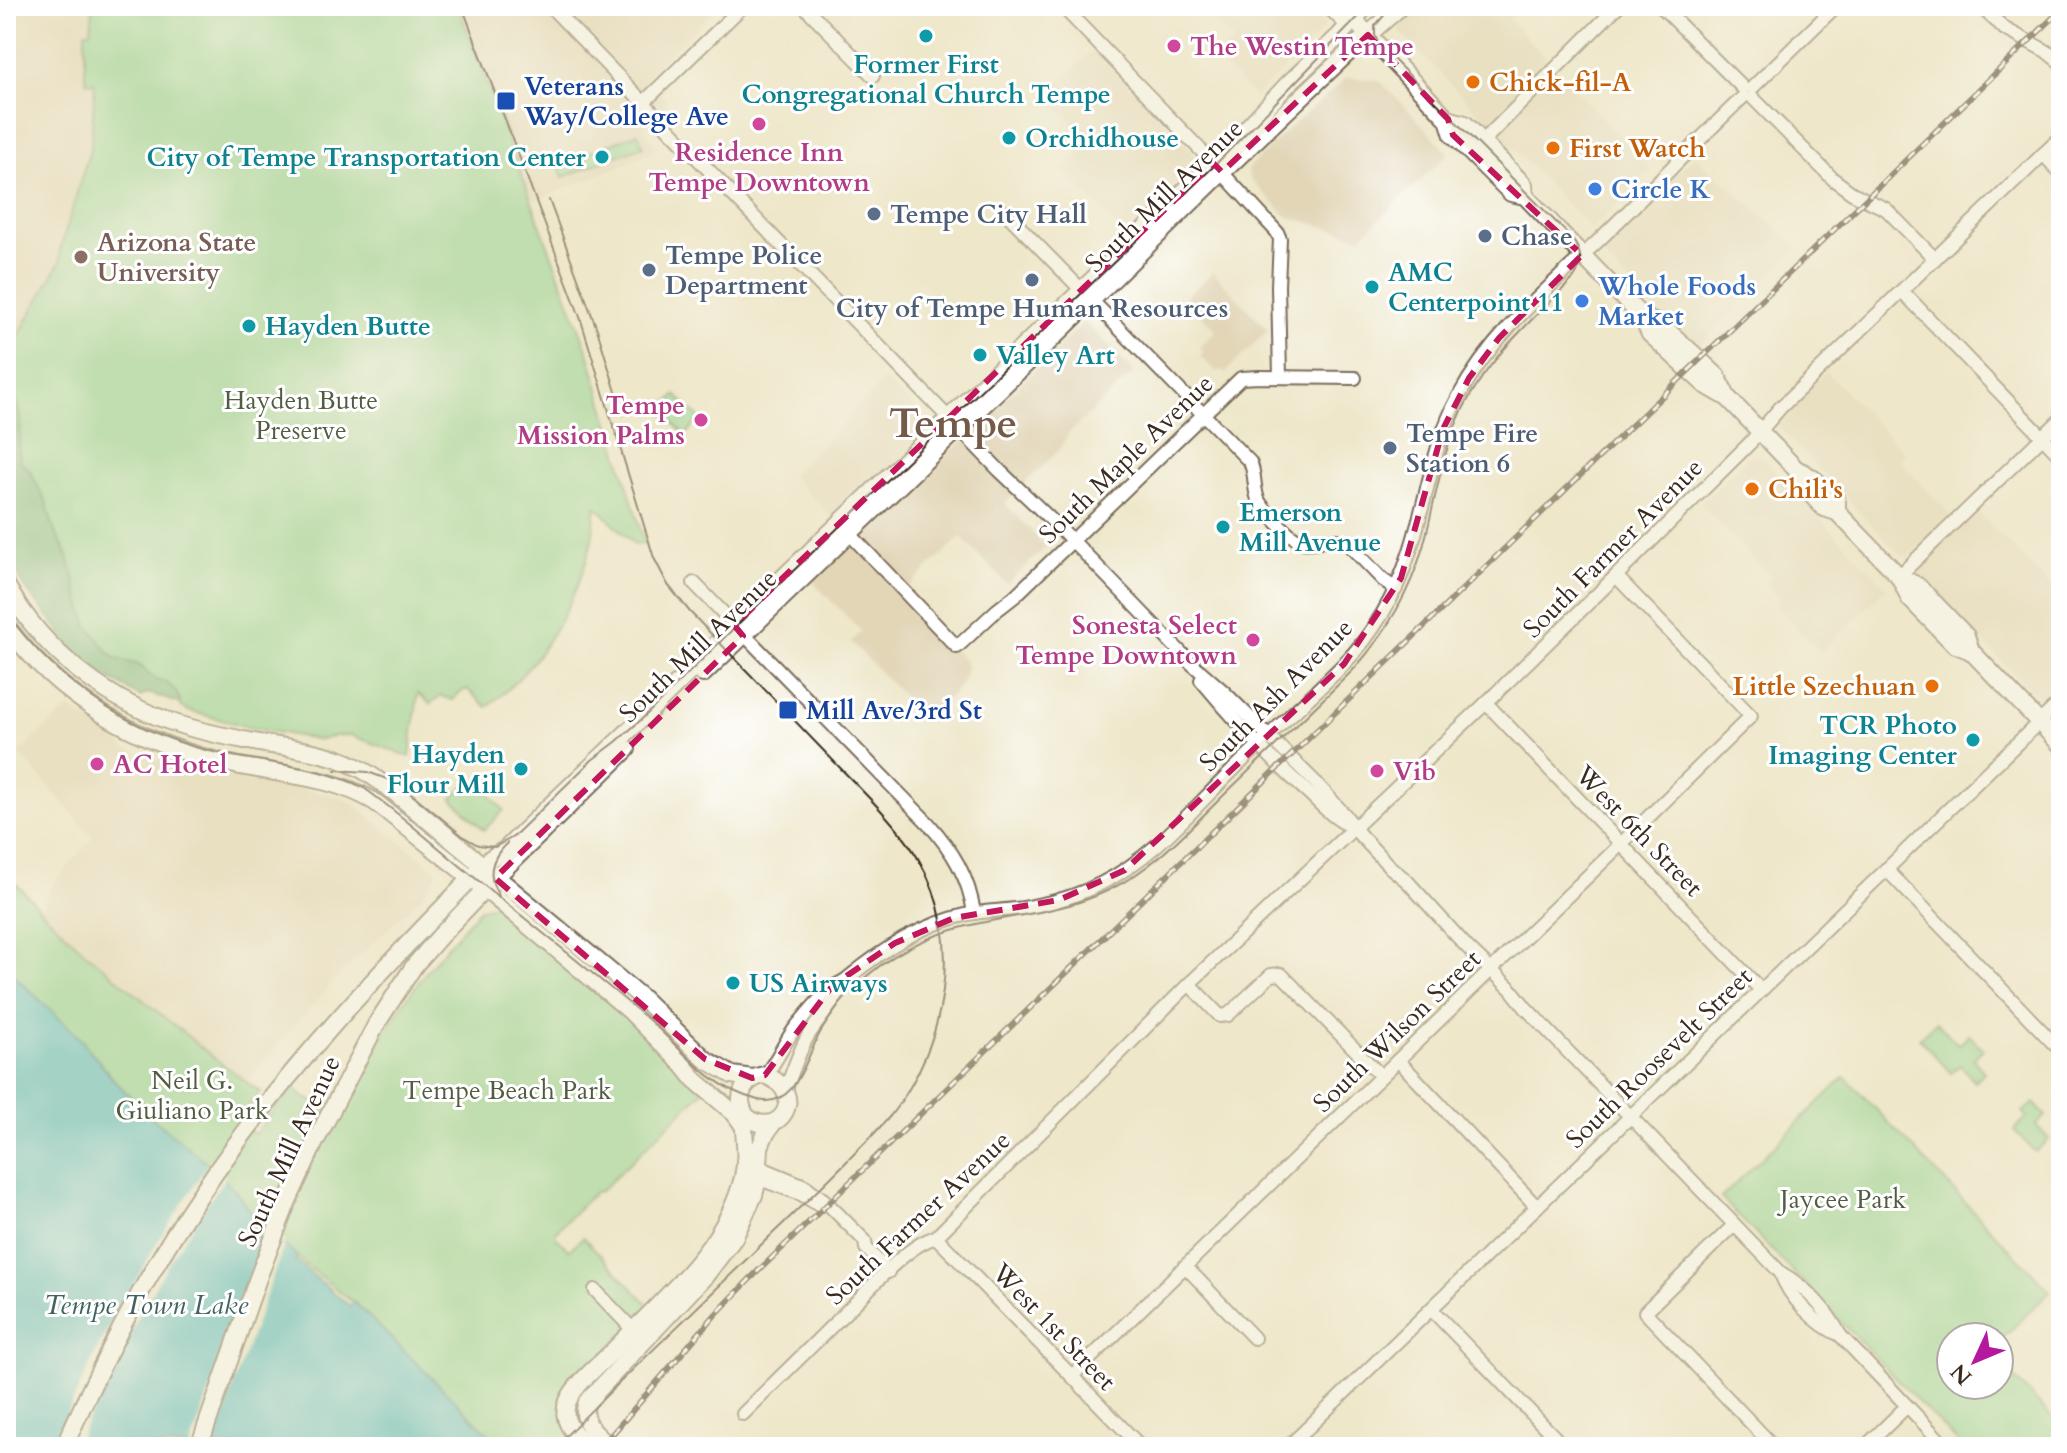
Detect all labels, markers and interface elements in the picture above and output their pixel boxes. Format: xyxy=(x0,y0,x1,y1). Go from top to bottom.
marker: Former First Congregational Church Tempe xyxy=(917,27,935,45)
place label: The Westin Tempe xyxy=(1190,29,1414,64)
marker: The Westin Tempe xyxy=(1165,37,1183,55)
place label: Former First Congregational Church Tempe xyxy=(741,47,1111,112)
place label: Chick-fil-A xyxy=(1489,65,1632,100)
place label: Veterans Way/College Ave xyxy=(523,69,729,134)
marker: Chick-fil-A xyxy=(1464,73,1482,91)
marker: Veterans Way/College Ave xyxy=(495,90,517,112)
street label: South Mill Avenue xyxy=(1077,111,1251,281)
marker: Residence Inn Tempe Downtown xyxy=(750,115,768,133)
place label: Orchidhouse xyxy=(1025,121,1179,156)
marker: Orchidhouse xyxy=(1000,129,1018,147)
place label: First Watch xyxy=(1569,131,1706,166)
place label: Residence Inn Tempe Downtown xyxy=(648,135,870,200)
marker: First Watch xyxy=(1544,139,1562,157)
place label: City of Tempe Transportation Center xyxy=(146,140,587,175)
marker: City of Tempe Transportation Center xyxy=(593,148,611,166)
place label: Circle K xyxy=(1611,172,1711,207)
marker: Circle K xyxy=(1586,180,1604,198)
place label: Tempe City Hall xyxy=(890,197,1087,232)
marker: Tempe City Hall xyxy=(865,205,883,223)
place label: Chase xyxy=(1501,219,1573,254)
place label: Arizona State University xyxy=(97,225,256,290)
marker: Chase xyxy=(1476,227,1494,245)
place label: Tempe Police Department xyxy=(665,238,822,303)
marker: Arizona State University xyxy=(72,248,90,266)
place label: AMC Centerpoint 11 xyxy=(1388,255,1564,320)
marker: Tempe Police Department xyxy=(640,261,658,279)
place label: Whole Foods Market xyxy=(1597,269,1756,334)
marker: City of Tempe Human Resources xyxy=(1023,271,1041,289)
marker: AMC Centerpoint 11 xyxy=(1363,278,1381,296)
place label: City of Tempe Human Resources xyxy=(836,291,1228,326)
marker: Whole Foods Market xyxy=(1573,292,1591,310)
place label: Hayden Butte xyxy=(265,309,431,344)
marker: Hayden Butte xyxy=(240,317,258,335)
place label: Valley Art xyxy=(996,338,1115,373)
marker: Valley Art xyxy=(971,346,989,364)
street label: South Maple Avenue xyxy=(1031,366,1221,552)
park label: Hayden Butte Preserve xyxy=(224,383,378,448)
place label: Tempe Mission Palms xyxy=(517,388,685,453)
district label: Tempe xyxy=(889,395,1017,452)
marker: Tempe Mission Palms xyxy=(692,411,710,429)
place label: Tempe Fire Station 6 xyxy=(1406,416,1538,481)
marker: Tempe Fire Station 6 xyxy=(1381,439,1399,457)
street label: South Farmer Avenue xyxy=(1515,450,1711,646)
place label: Chili's xyxy=(1768,472,1843,507)
marker: Chili's xyxy=(1743,480,1761,498)
place label: Emerson Mill Avenue xyxy=(1239,495,1381,560)
marker: Emerson Mill Avenue xyxy=(1214,518,1232,536)
street label: South Mill Avenue xyxy=(611,561,785,731)
place label: Sonesta Select Tempe Downtown xyxy=(1015,608,1237,673)
street label: South Ash Avenue xyxy=(1192,611,1360,779)
marker: Sonesta Select Tempe Downtown xyxy=(1244,631,1262,649)
place label: Little Szechuan xyxy=(1732,669,1916,704)
marker: Little Szechuan xyxy=(1923,677,1941,695)
place label: Mill Ave/3rd St xyxy=(806,693,982,728)
marker: Mill Ave/3rd St xyxy=(777,699,799,721)
place label: TCR Photo Imaging Center xyxy=(1768,708,1958,773)
marker: TCR Photo Imaging Center xyxy=(1964,731,1982,749)
place label: Hayden Flour Mill xyxy=(387,737,505,802)
place label: AC Hotel xyxy=(113,747,228,782)
place label: Vib xyxy=(1393,754,1436,789)
marker: AC Hotel xyxy=(88,755,106,773)
street label: West 6th Street xyxy=(1567,757,1711,904)
marker: Hayden Flour Mill xyxy=(512,760,530,778)
marker: Vib xyxy=(1368,762,1386,780)
street label: South Wilson Street xyxy=(1306,942,1488,1120)
street label: South Roosevelt Street xyxy=(1558,960,1760,1156)
place label: US Airways xyxy=(749,966,888,1001)
marker: US Airways xyxy=(724,974,742,992)
street label: South Mill Avenue xyxy=(229,1050,349,1252)
park label: Neil G. Giuliano Park xyxy=(115,1063,269,1128)
park label: Tempe Beach Park xyxy=(402,1073,612,1108)
street label: South Farmer Avenue xyxy=(818,1123,1018,1313)
park label: Jaycee Park xyxy=(1776,1182,1906,1217)
street label: West 1st Street xyxy=(984,1255,1124,1398)
water label: Tempe Town Lake xyxy=(44,1286,249,1324)
north arrow xyxy=(1935,1321,2015,1401)
text: N xyxy=(1944,1357,1979,1391)

